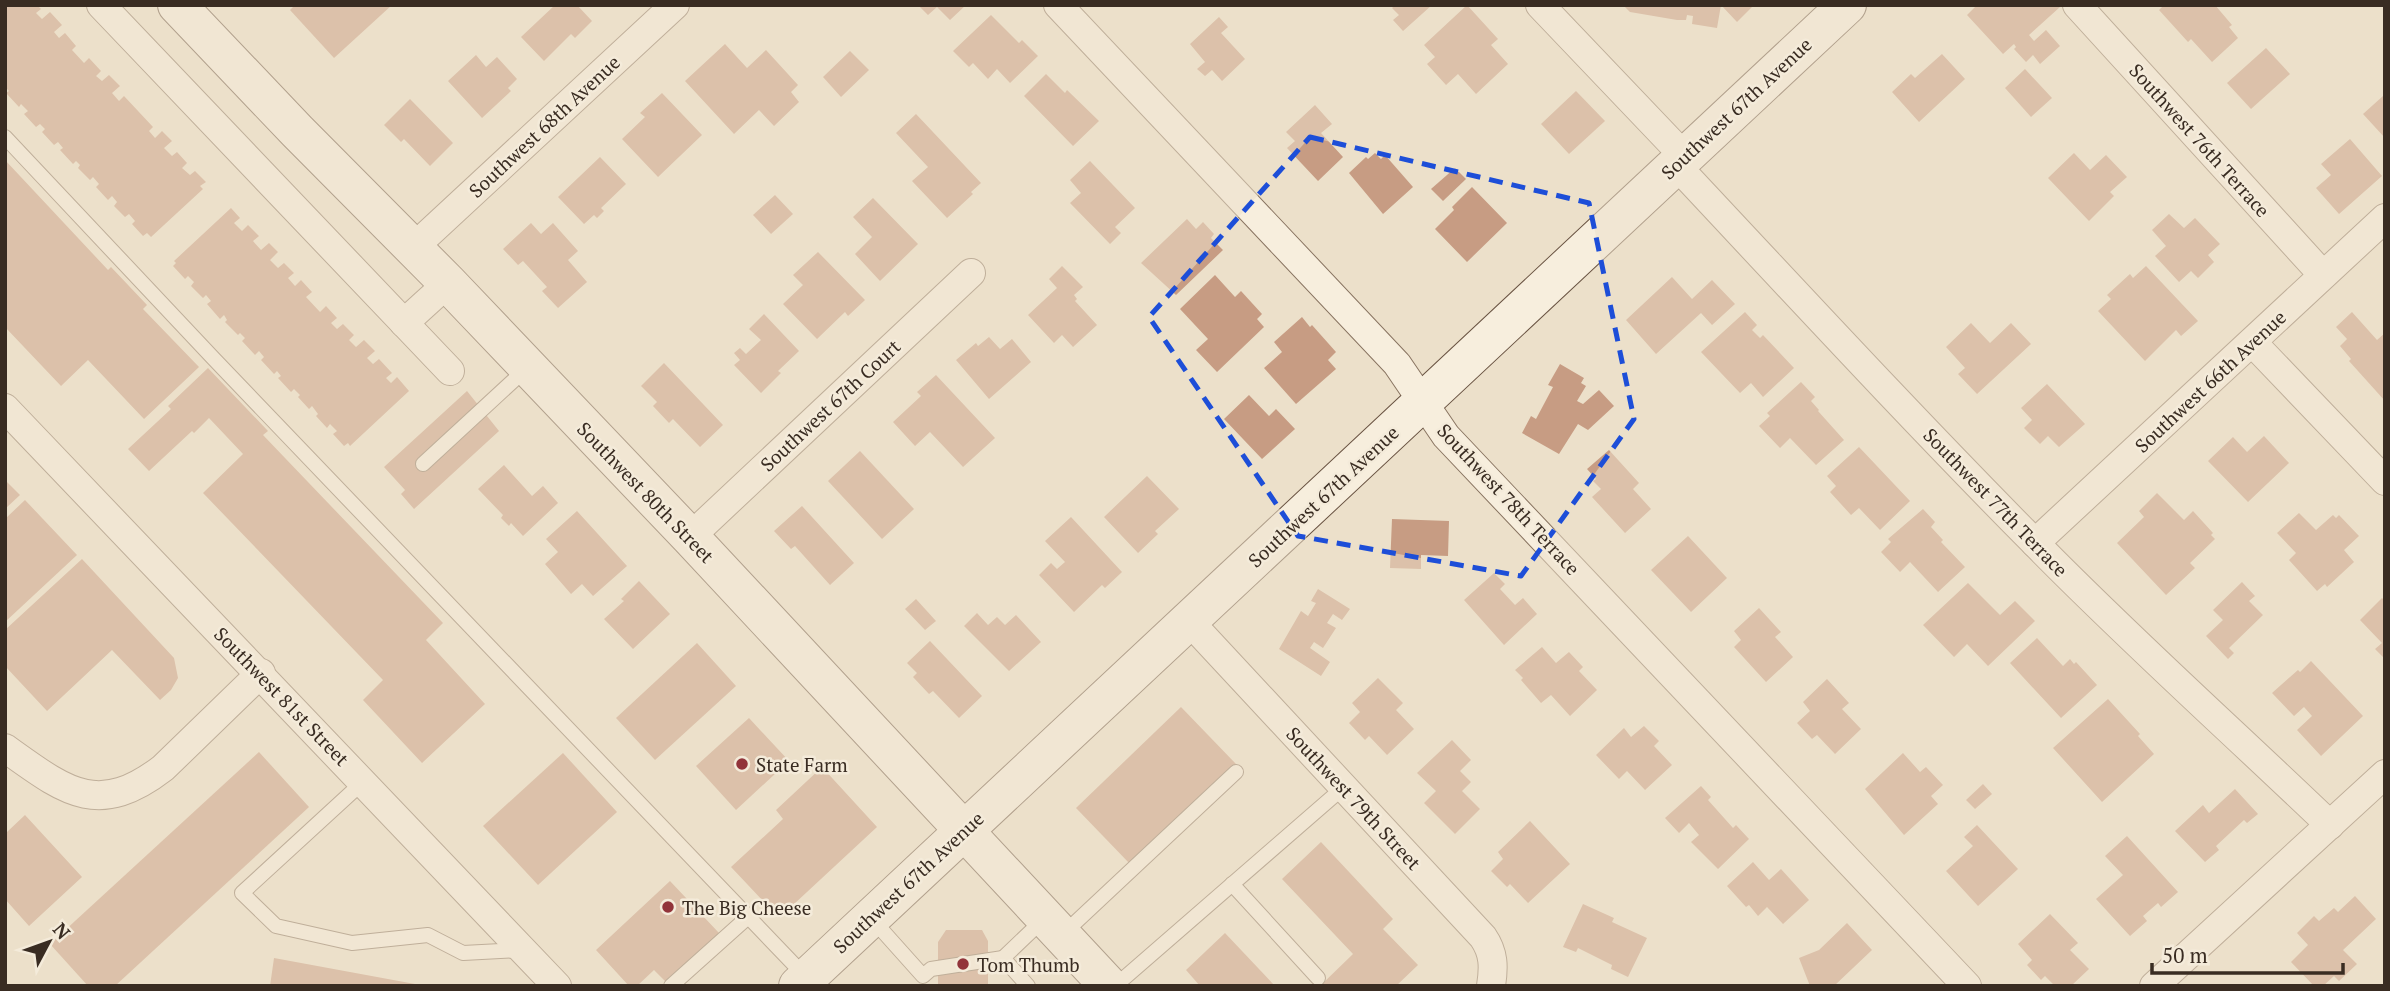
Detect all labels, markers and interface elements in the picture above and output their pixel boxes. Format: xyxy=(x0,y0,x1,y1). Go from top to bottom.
street label: Southwest 67th Avenue xyxy=(1655,32,1817,184)
street label: Southwest 68th Avenue xyxy=(463,49,625,203)
street label: Southwest 76th Terrace xyxy=(2124,58,2276,222)
street label: Southwest 66th Avenue xyxy=(2129,304,2291,458)
street label: Southwest 67th Court xyxy=(755,334,905,476)
street label: Southwest 80th Street xyxy=(572,416,720,568)
street label: Southwest 78th Terrace xyxy=(1432,418,1586,580)
street label: Southwest 67th Avenue xyxy=(1242,420,1404,572)
street label: Southwest 77th Terrace xyxy=(1918,422,2074,582)
street label: Southwest 81st Street xyxy=(209,621,355,771)
street label: Southwest 79th Street xyxy=(1281,721,1427,875)
place label: State Farm xyxy=(756,752,848,777)
marker: State Farm xyxy=(734,756,750,772)
street label: Southwest 67th Avenue xyxy=(827,806,989,958)
place label: The Big Cheese xyxy=(682,895,811,920)
marker: The Big Cheese xyxy=(660,899,676,915)
north arrow xyxy=(14,907,84,977)
text: N xyxy=(48,917,77,945)
scale bar xyxy=(2152,932,2343,976)
text: 50 m xyxy=(2162,941,2208,969)
place label: Tom Thumb xyxy=(977,952,1080,977)
marker: Tom Thumb xyxy=(955,956,971,972)

